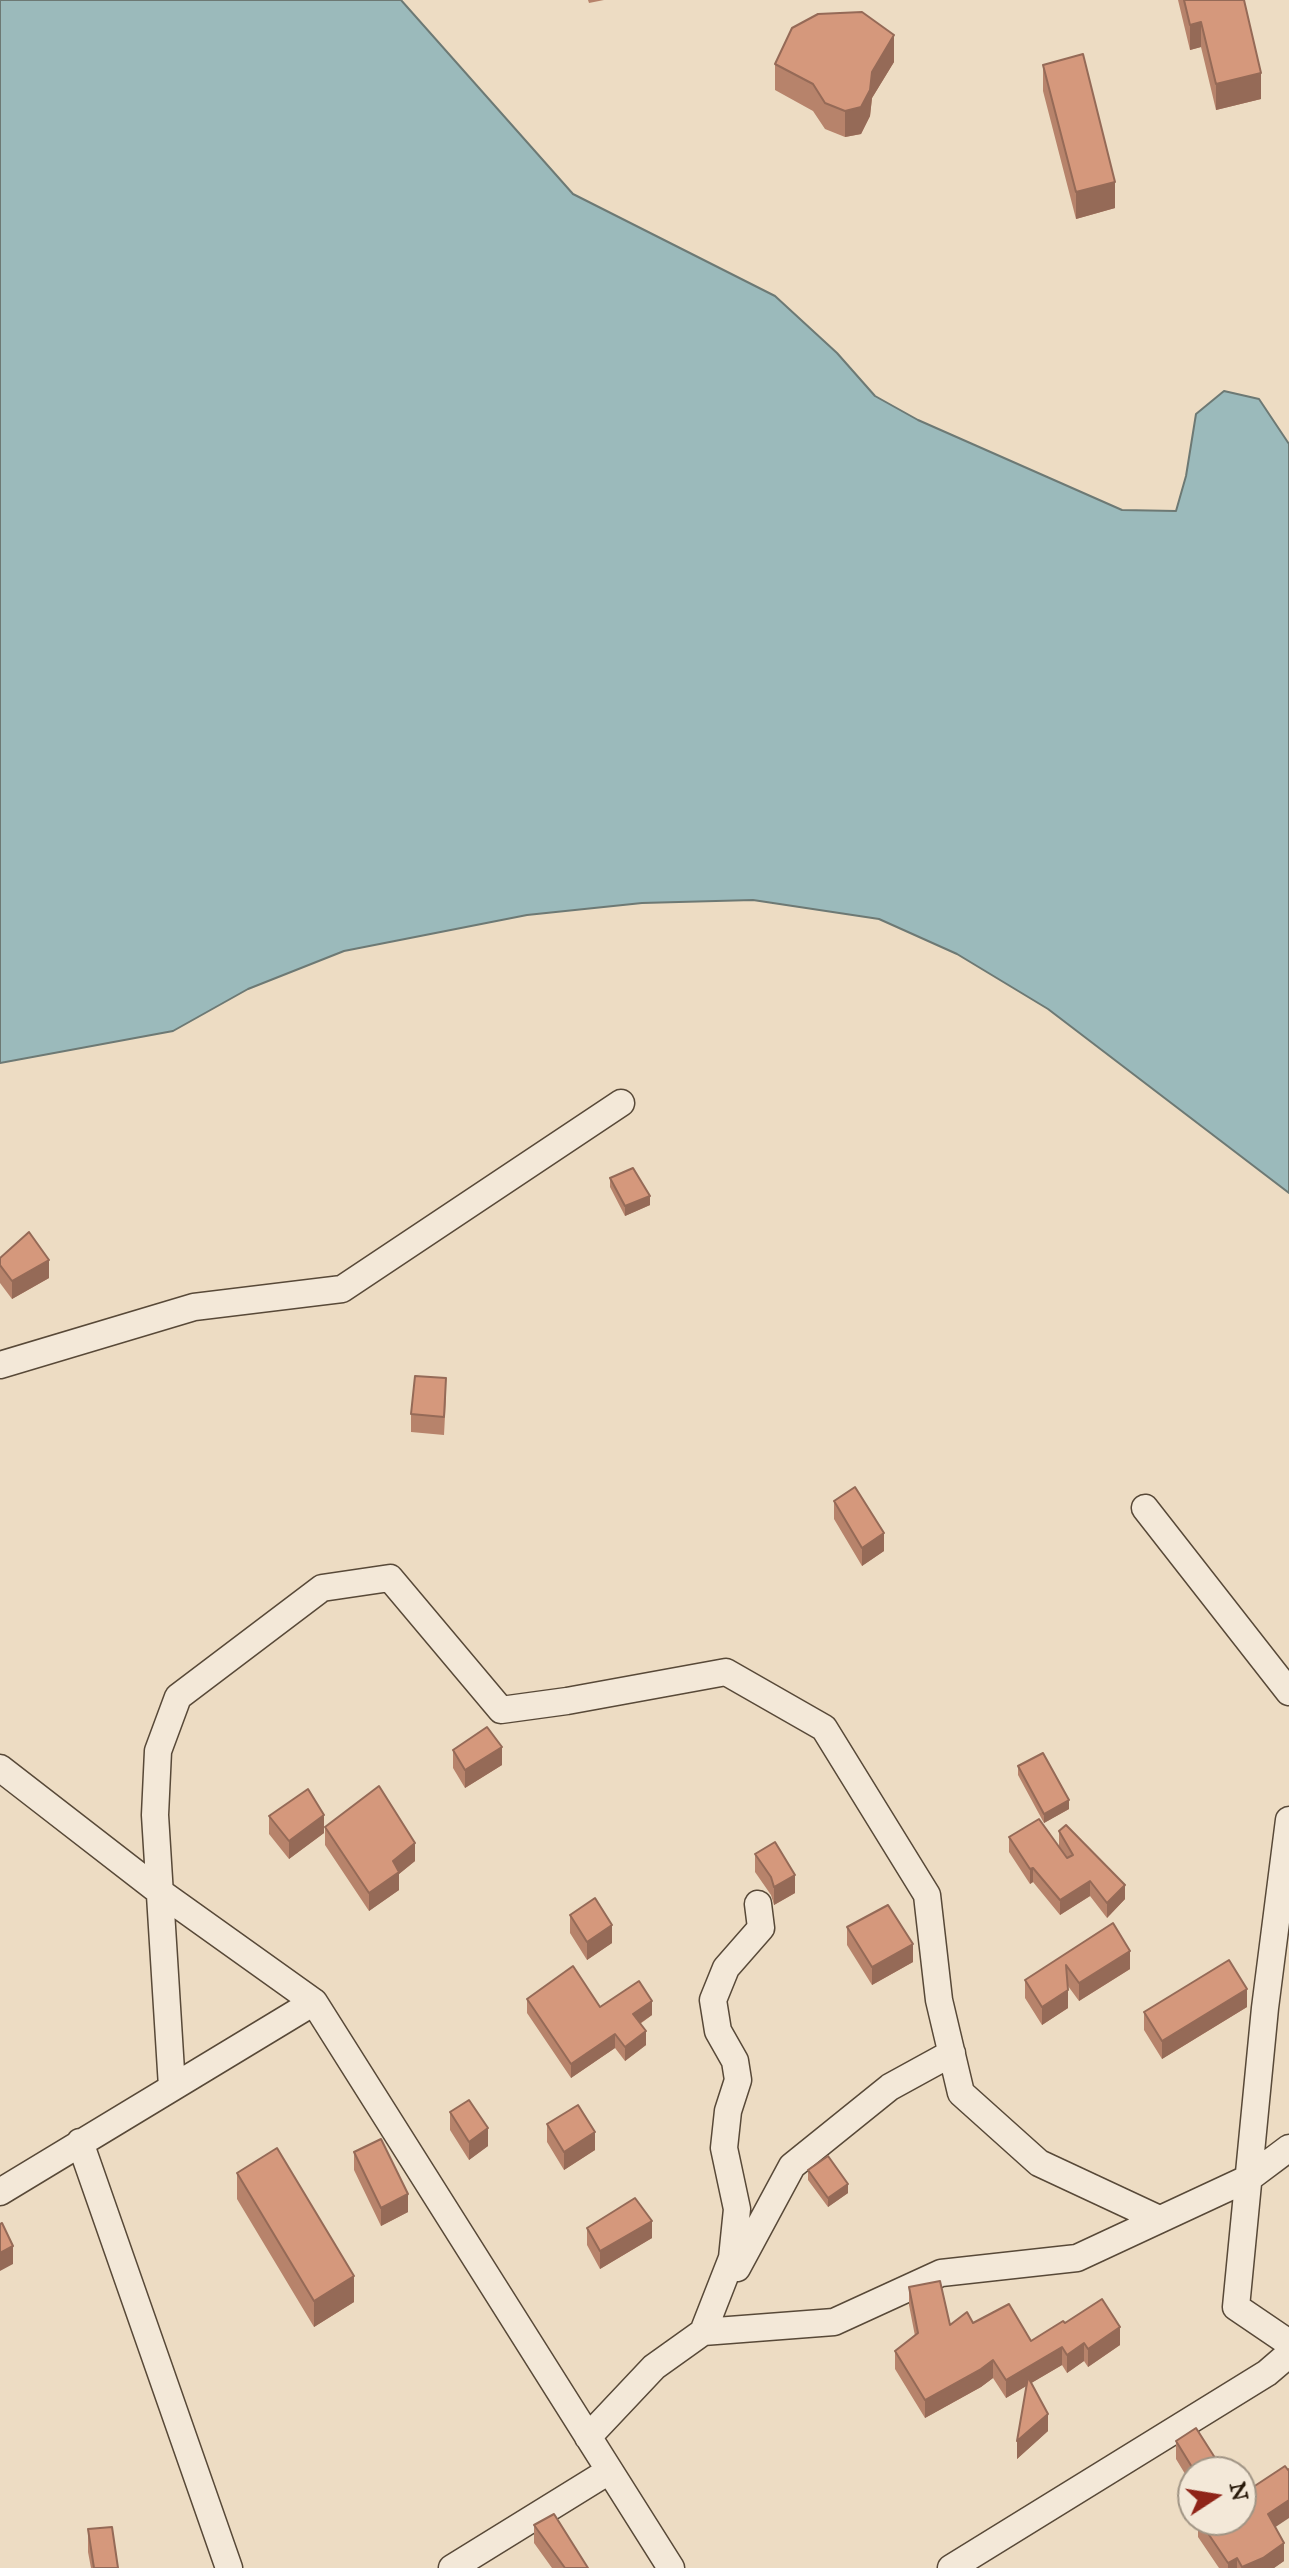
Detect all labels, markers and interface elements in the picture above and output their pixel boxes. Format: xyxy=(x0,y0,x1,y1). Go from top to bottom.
north arrow xyxy=(1177,2456,1257,2536)
text: N xyxy=(1224,2479,1254,2503)

